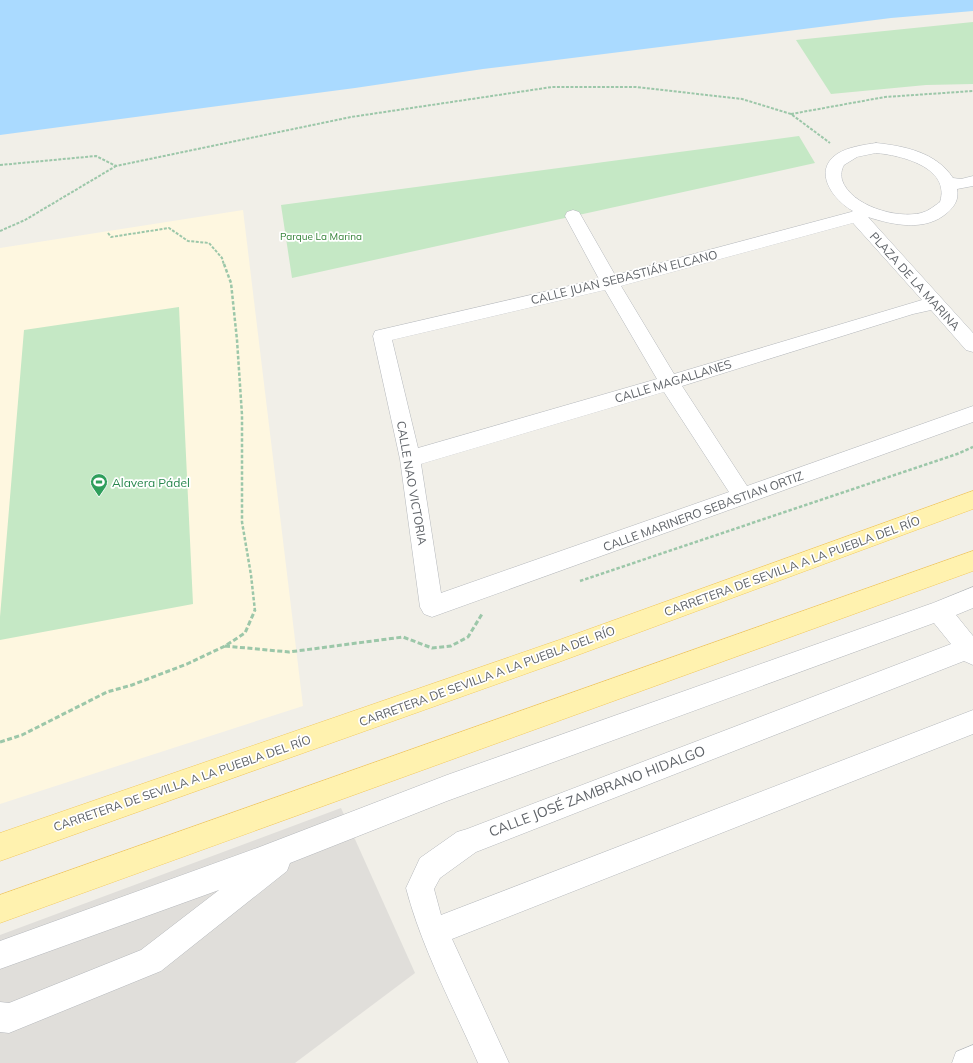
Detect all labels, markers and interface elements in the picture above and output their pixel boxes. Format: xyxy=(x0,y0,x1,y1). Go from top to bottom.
street label: PLAZA DE LA MARINA xyxy=(867,229,963,334)
park label: Parque La Marina xyxy=(280,230,362,243)
street label: CALLE JUAN SEBASTIÁN ELCANO xyxy=(529,247,719,307)
street label: CALLE MAGALLANES xyxy=(613,356,733,406)
street label: CALLE NAO VICTORIA xyxy=(394,420,430,546)
street label: CALLE MARINERO SEBASTIAN ORTIZ xyxy=(601,468,805,554)
sports icon: Alavera Pádel xyxy=(89,472,109,497)
place label: Alavera Pádel xyxy=(112,475,190,490)
street label: CARRETERA DE SEVILLA A LA PUEBLA DEL RÍO xyxy=(662,513,922,619)
street label: CARRETERA DE SEVILLA A LA PUEBLA DEL RÍO xyxy=(357,623,617,729)
street label: CARRETERA DE SEVILLA A LA PUEBLA DEL RÍO xyxy=(51,732,313,834)
street label: CALLE JOSÉ ZAMBRANO HIDALGO xyxy=(486,741,708,841)

